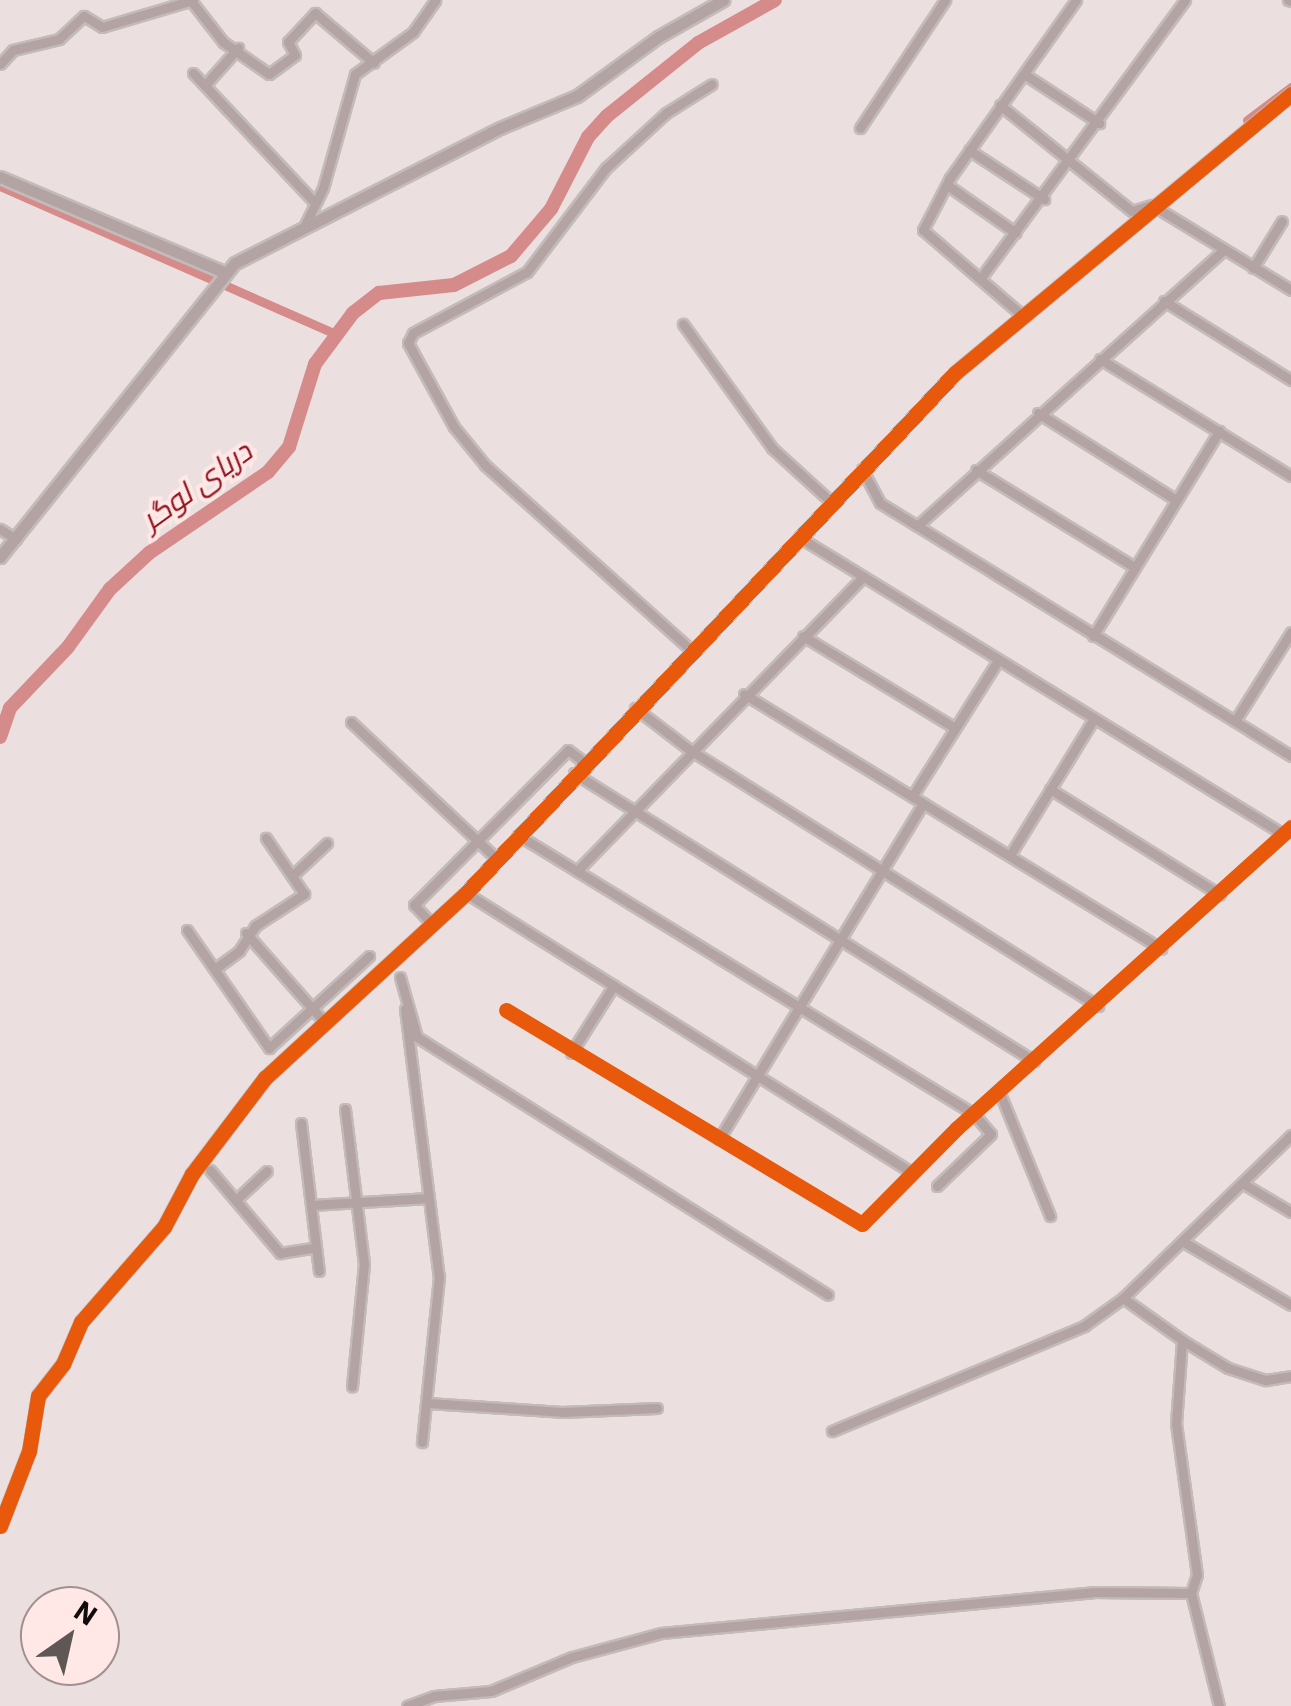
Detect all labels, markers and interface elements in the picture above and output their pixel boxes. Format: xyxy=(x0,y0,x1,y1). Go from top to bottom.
water label: دریای لوگر xyxy=(134,433,258,537)
north arrow xyxy=(20,1586,120,1686)
text: N xyxy=(67,1591,105,1633)

